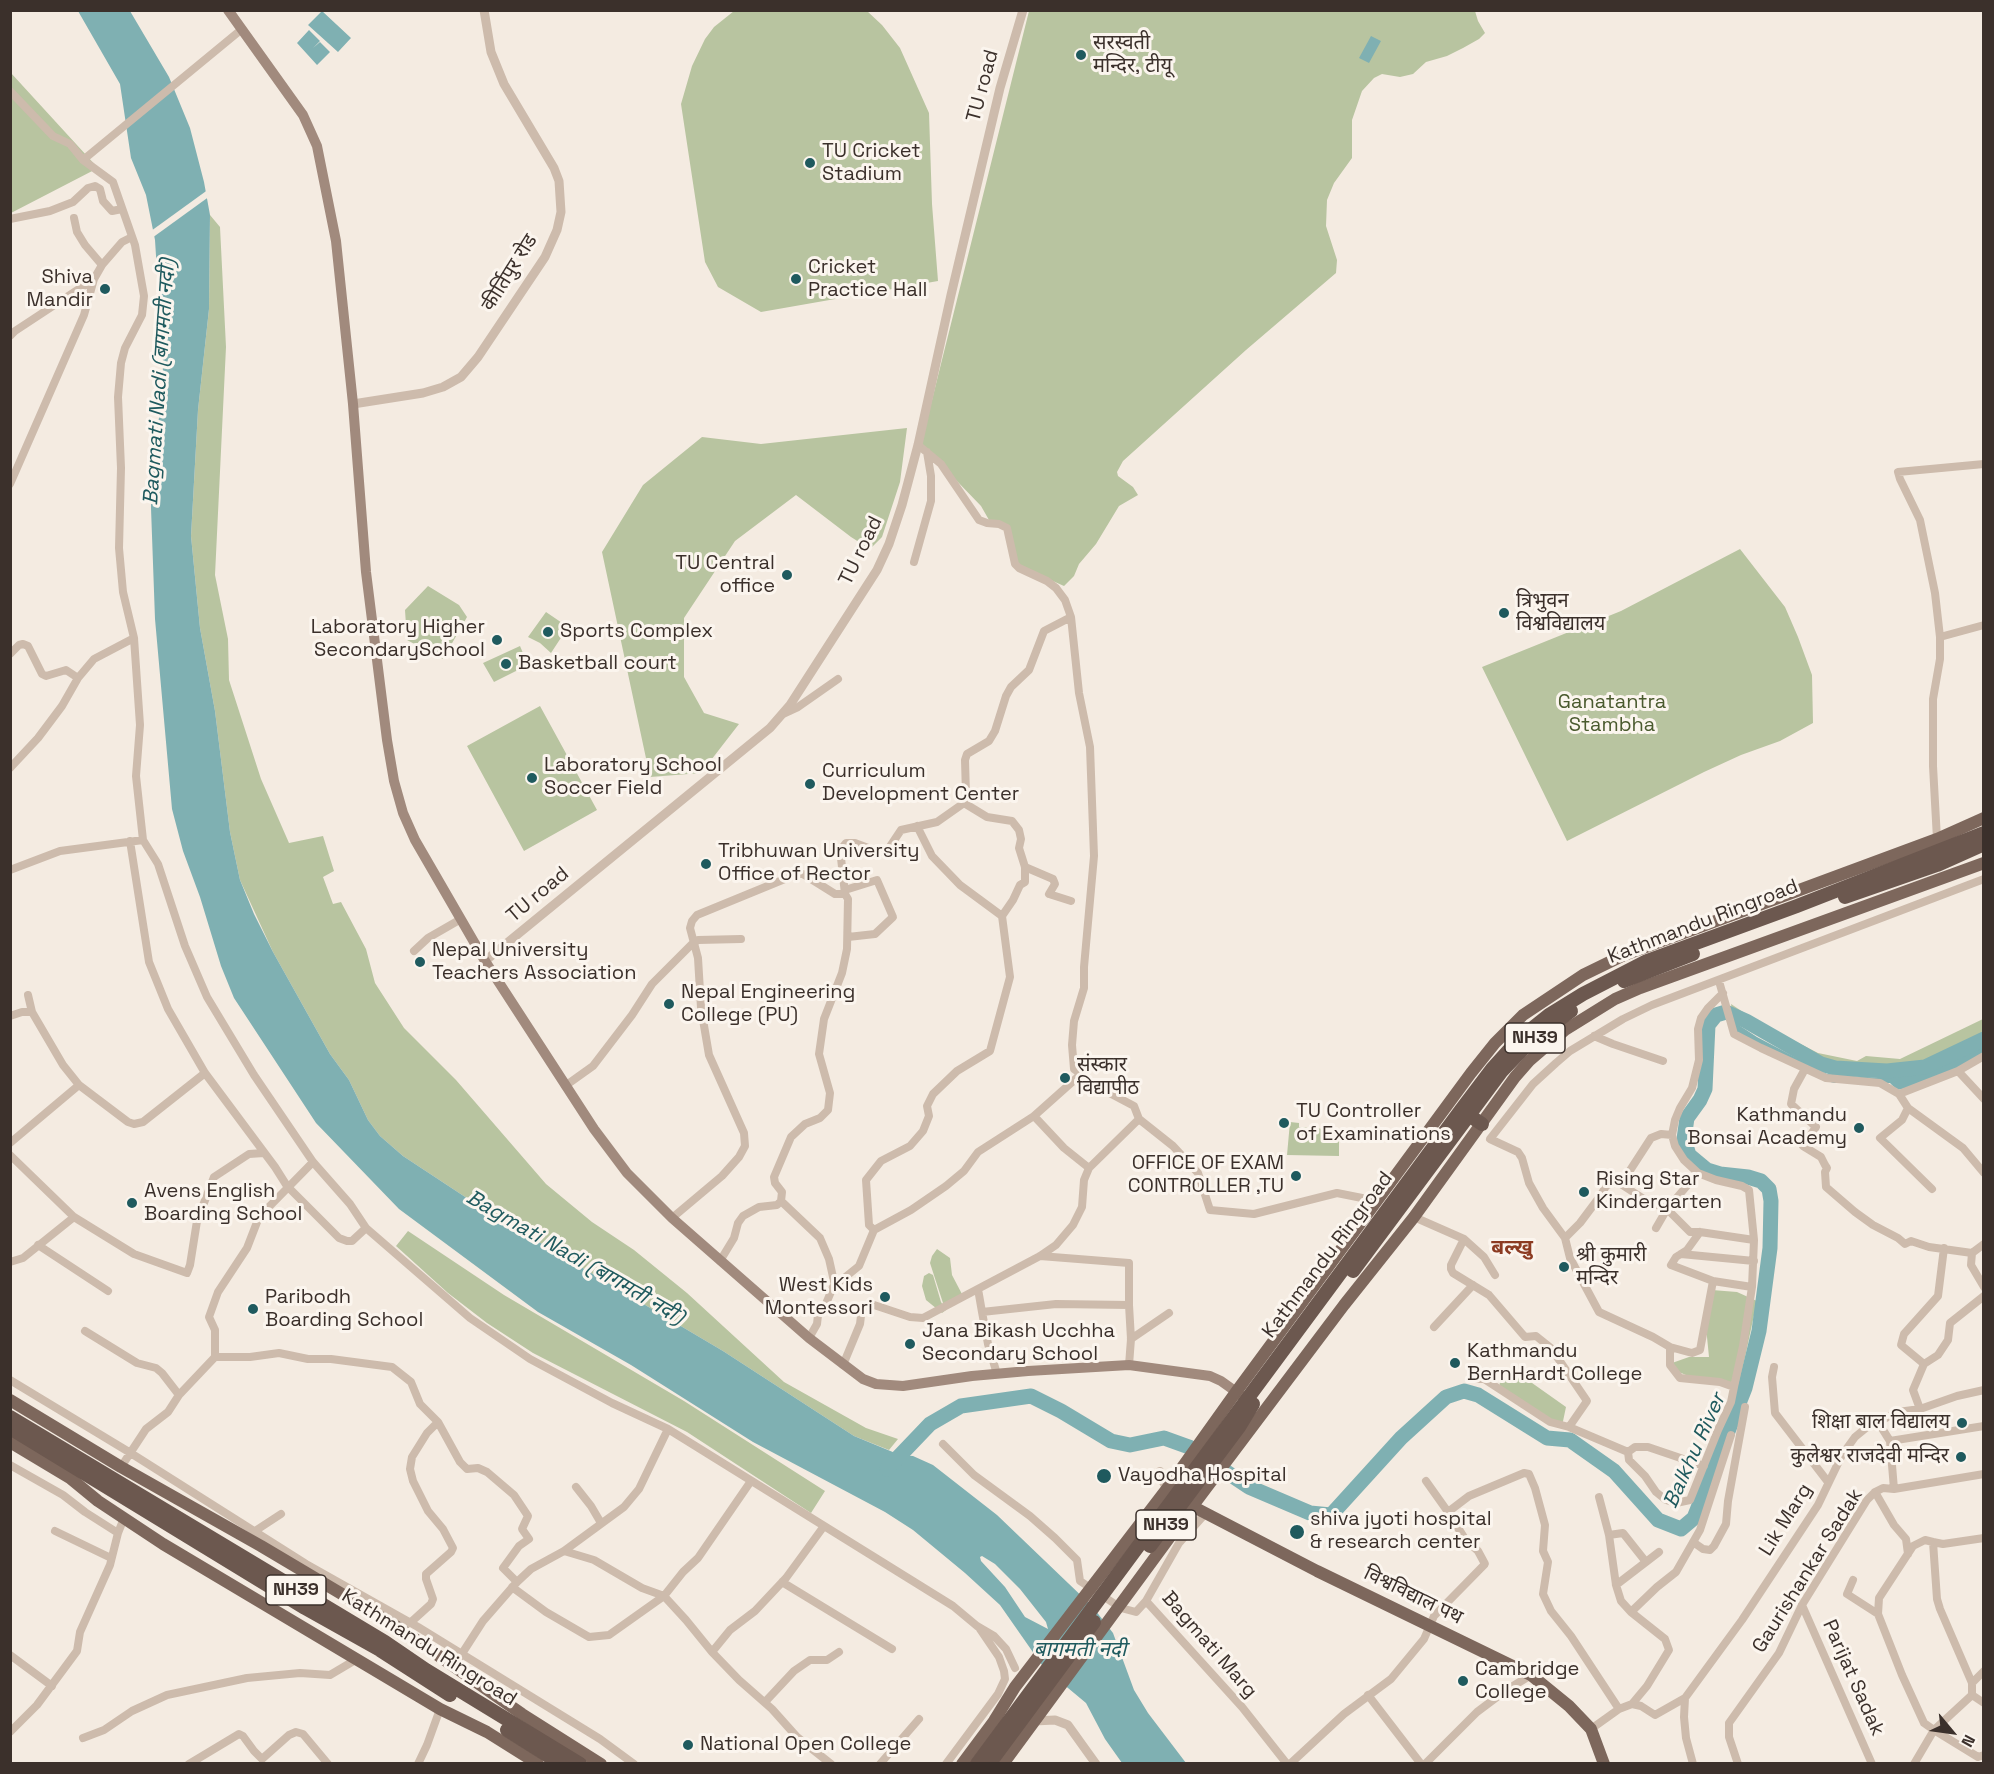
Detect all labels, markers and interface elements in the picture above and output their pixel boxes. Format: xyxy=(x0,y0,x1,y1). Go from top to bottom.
place label: सरस्वती मन्दिर, टीयू xyxy=(1093,32,1172,79)
street label: TU road xyxy=(962,47,1004,125)
marker: सरस्वती मन्दिर, टीयू xyxy=(1074,48,1088,62)
place label: TU Cricket Stadium xyxy=(822,140,920,187)
marker: TU Cricket Stadium xyxy=(803,156,817,170)
street label: कीर्तिपुर रोड xyxy=(477,230,543,316)
place label: Cricket Practice Hall xyxy=(808,256,927,303)
water label: Bagmati Nadi (बागमती नदी) xyxy=(139,258,181,506)
place label: Shiva Mandir xyxy=(27,266,93,313)
marker: Cricket Practice Hall xyxy=(789,272,803,286)
marker: Shiva Mandir xyxy=(98,282,112,296)
street label: TU road xyxy=(834,513,888,589)
place label: TU Central office xyxy=(675,552,775,599)
marker: TU Central office xyxy=(780,568,794,582)
place label: त्रिभुवन विश्वविद्यालय xyxy=(1516,590,1605,637)
marker: त्रिभुवन विश्वविद्यालय xyxy=(1497,606,1511,620)
place label: Laboratory Higher SecondarySchool xyxy=(311,616,485,663)
place label: Sports Complex xyxy=(560,620,713,644)
marker: Sports Complex xyxy=(541,625,555,639)
marker: Laboratory Higher SecondarySchool xyxy=(490,633,504,647)
place label: Basketball court xyxy=(518,652,677,676)
marker: Basketball court xyxy=(499,657,513,671)
park label: Ganatantra Stambha xyxy=(1558,691,1666,738)
place label: Laboratory School Soccer Field xyxy=(544,754,722,801)
place label: Curriculum Development Center xyxy=(822,760,1019,807)
marker: Laboratory School Soccer Field xyxy=(525,771,539,785)
marker: Curriculum Development Center xyxy=(803,777,817,791)
place label: Tribhuwan University Office of Rector xyxy=(718,840,920,887)
marker: Tribhuwan University Office of Rector xyxy=(699,857,713,871)
street label: TU road xyxy=(502,862,574,928)
street label: Kathmandu Ringroad xyxy=(1604,875,1802,969)
place label: Nepal University Teachers Association xyxy=(432,939,636,986)
marker: Nepal University Teachers Association xyxy=(413,955,427,969)
place label: Nepal Engineering College (PU) xyxy=(681,981,855,1028)
marker: Nepal Engineering College (PU) xyxy=(662,997,676,1011)
road number: NH39 xyxy=(1505,1023,1565,1053)
place label: संस्कार विद्यापीठ xyxy=(1077,1054,1139,1101)
marker: संस्कार विद्यापीठ xyxy=(1058,1071,1072,1085)
place label: TU Controller of Examinations xyxy=(1296,1100,1451,1147)
place label: Kathmandu Bonsai Academy xyxy=(1687,1104,1847,1151)
marker: TU Controller of Examinations xyxy=(1277,1116,1291,1130)
marker: Kathmandu Bonsai Academy xyxy=(1852,1121,1866,1135)
place label: OFFICE OF EXAM CONTROLLER ,TU xyxy=(1128,1152,1284,1199)
street label: Kathmandu Ringroad xyxy=(1258,1167,1398,1343)
place label: Rising Star Kindergarten xyxy=(1596,1168,1722,1215)
marker: OFFICE OF EXAM CONTROLLER ,TU xyxy=(1289,1169,1303,1183)
place label: Avens English Boarding School xyxy=(144,1180,302,1227)
water label: Bagmati Nadi (बागमती नदी) xyxy=(462,1185,688,1331)
marker: Rising Star Kindergarten xyxy=(1577,1185,1591,1199)
marker: Avens English Boarding School xyxy=(125,1196,139,1210)
district label: बल्खु xyxy=(1491,1235,1533,1261)
place label: श्री कुमारी मन्दिर xyxy=(1576,1244,1646,1291)
marker: श्री कुमारी मन्दिर xyxy=(1557,1260,1571,1274)
place label: West Kids Montessori xyxy=(765,1274,873,1321)
place label: Paribodh Boarding School xyxy=(265,1286,423,1333)
marker: West Kids Montessori xyxy=(878,1290,892,1304)
marker: Paribodh Boarding School xyxy=(246,1302,260,1316)
place label: Jana Bikash Ucchha Secondary School xyxy=(922,1320,1115,1367)
marker: Jana Bikash Ucchha Secondary School xyxy=(903,1337,917,1351)
place label: Kathmandu BernHardt College xyxy=(1467,1340,1642,1387)
marker: Kathmandu BernHardt College xyxy=(1448,1356,1462,1370)
water label: Balkhu River xyxy=(1658,1390,1732,1512)
place label: शिक्षा बाल विद्यालय xyxy=(1812,1411,1950,1435)
marker: शिक्षा बाल विद्यालय xyxy=(1955,1416,1969,1430)
place label: कुलेश्वर राजदेवी मन्दिर xyxy=(1791,1445,1949,1469)
marker: कुलेश्वर राजदेवी मन्दिर xyxy=(1954,1450,1968,1464)
place label: Vayodha Hospital xyxy=(1118,1464,1287,1488)
marker: Vayodha Hospital xyxy=(1095,1467,1113,1485)
street label: Lik Marg xyxy=(1754,1479,1818,1561)
street label: Gaurishankar Sadak xyxy=(1748,1484,1868,1658)
place label: shiva jyoti hospital & research center xyxy=(1310,1508,1492,1555)
road number: NH39 xyxy=(1136,1510,1196,1540)
marker: shiva jyoti hospital & research center xyxy=(1288,1523,1306,1541)
street label: विश्वविद्याल पथ xyxy=(1360,1562,1466,1630)
road number: NH39 xyxy=(266,1575,326,1605)
street label: Kathmandu Ringroad xyxy=(337,1584,521,1712)
street label: Bagmati Marg xyxy=(1156,1587,1262,1703)
street label: Parijat Sadak xyxy=(1817,1616,1889,1740)
water label: बागमती नदी xyxy=(1034,1637,1126,1663)
place label: Cambridge College xyxy=(1475,1658,1579,1705)
marker: Cambridge College xyxy=(1456,1674,1470,1688)
north arrow xyxy=(1922,1702,1982,1762)
text: N xyxy=(1956,1731,1980,1751)
place label: National Open College xyxy=(700,1733,911,1757)
marker: National Open College xyxy=(681,1738,695,1752)

